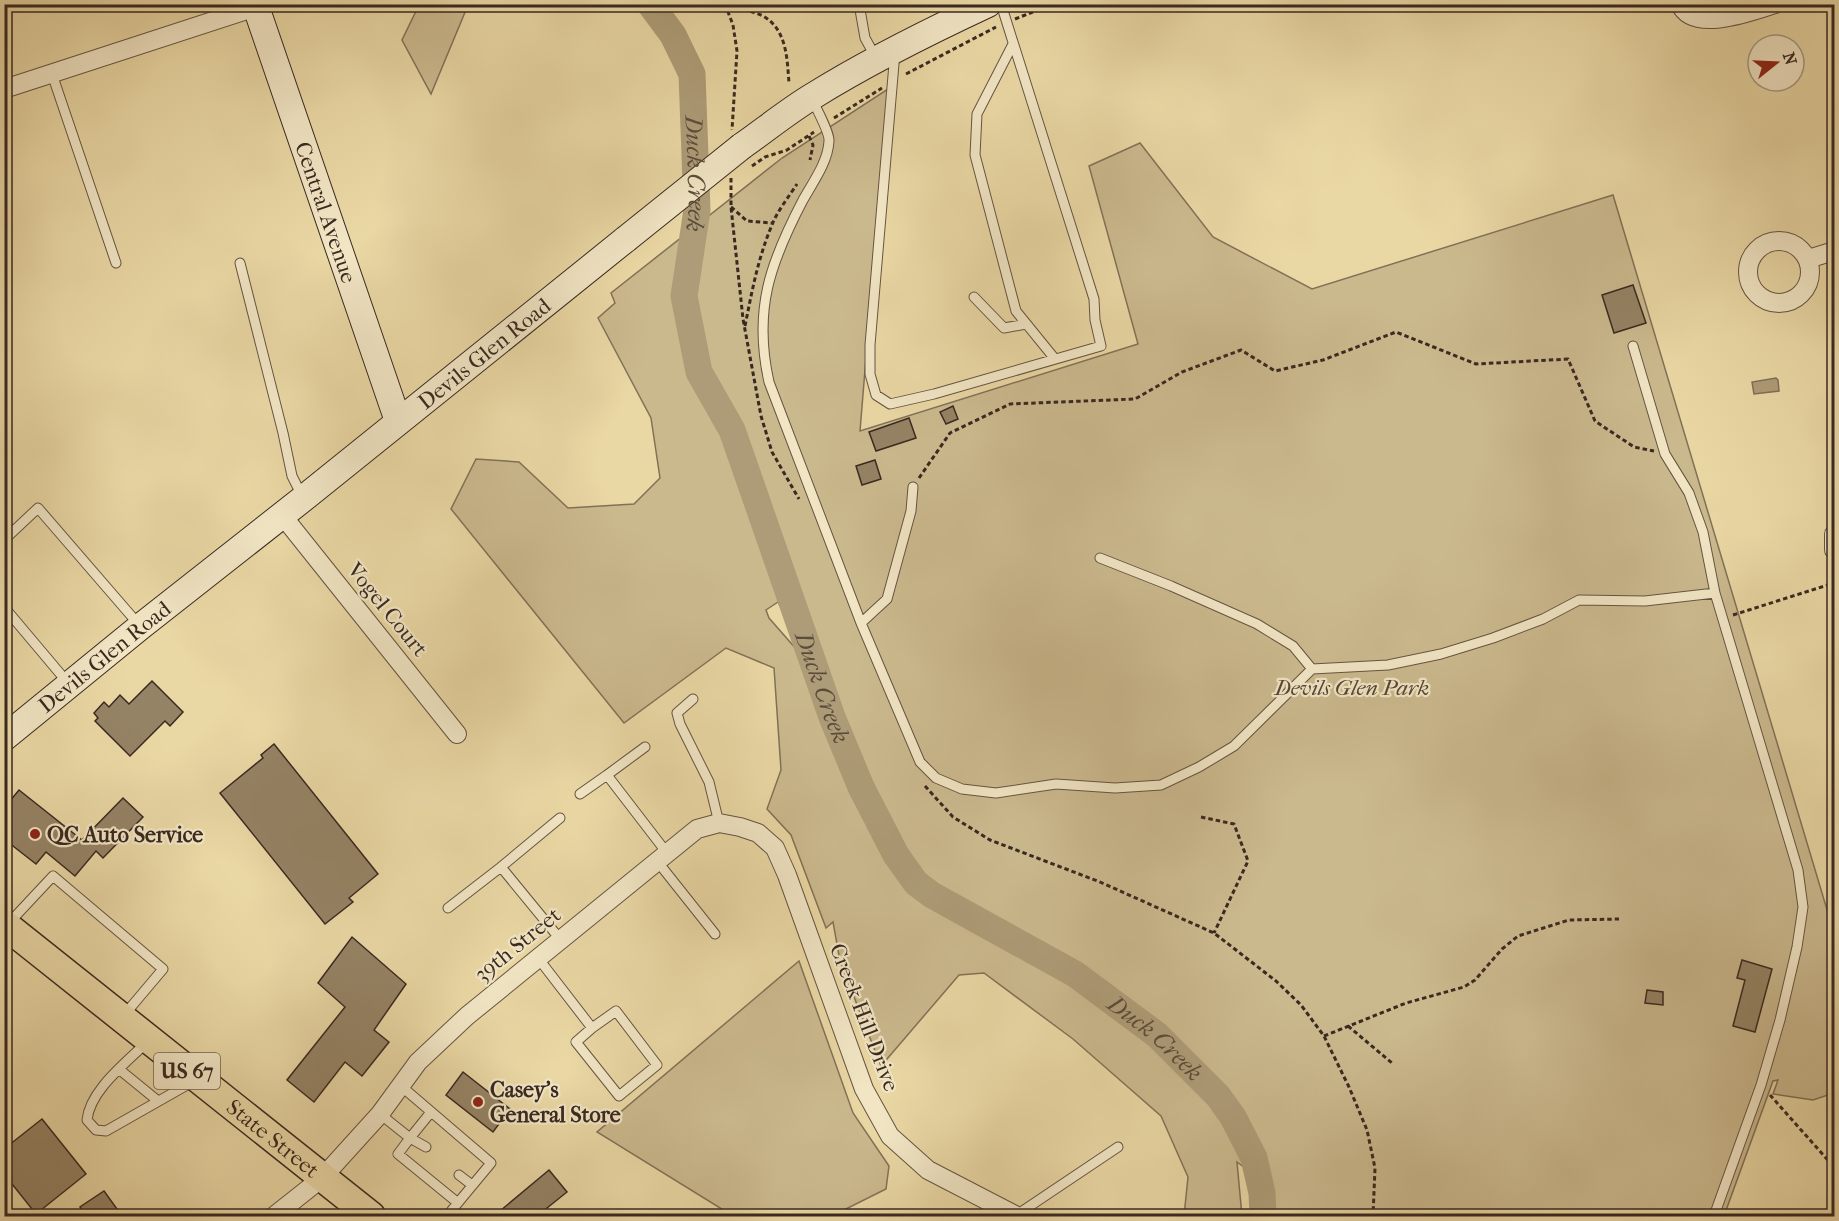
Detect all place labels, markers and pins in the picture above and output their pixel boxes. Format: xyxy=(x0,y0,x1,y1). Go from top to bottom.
place label: QC Auto Service xyxy=(47,822,203,848)
marker: QC Auto Service xyxy=(28,827,42,841)
place label: Casey's General Store xyxy=(490,1077,621,1128)
marker: Casey's General Store xyxy=(471,1095,485,1109)

